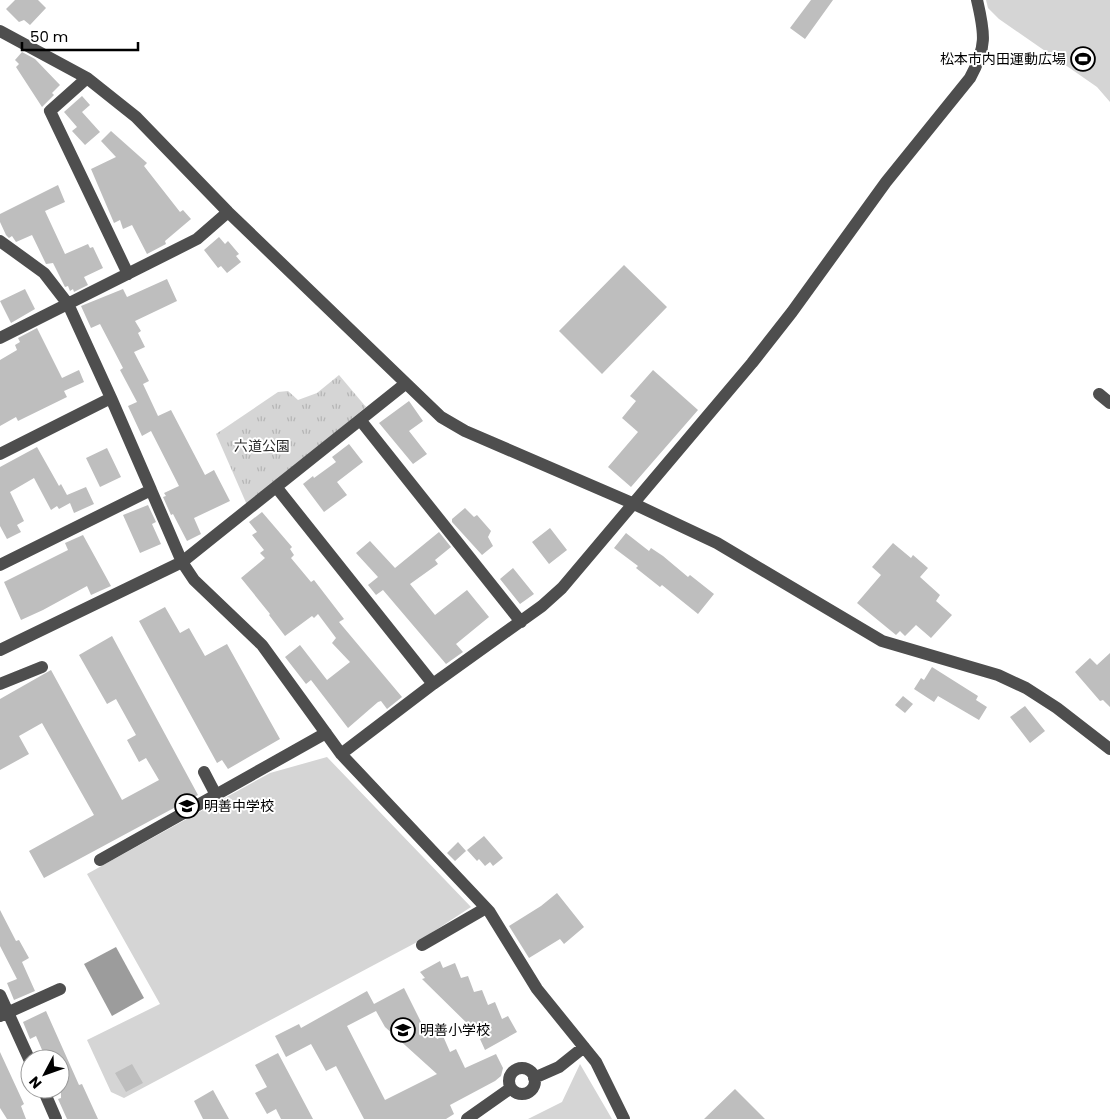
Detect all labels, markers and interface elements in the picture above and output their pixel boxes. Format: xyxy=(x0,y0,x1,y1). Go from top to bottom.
scale bar xyxy=(22,20,139,52)
text: 50 m xyxy=(30,26,68,47)
sports icon: 松本市内田運動広場 xyxy=(1070,46,1096,72)
place label: 松本市内田運動広場 xyxy=(940,49,1066,69)
park label: 六道公園 xyxy=(234,436,290,456)
school or university icon: 明善中学校 xyxy=(174,793,200,819)
place label: 明善中学校 xyxy=(204,796,274,816)
school or university icon: 明善小学校 xyxy=(390,1017,416,1043)
place label: 明善小学校 xyxy=(420,1020,490,1040)
north arrow xyxy=(20,1049,70,1099)
text: N xyxy=(24,1072,46,1093)

